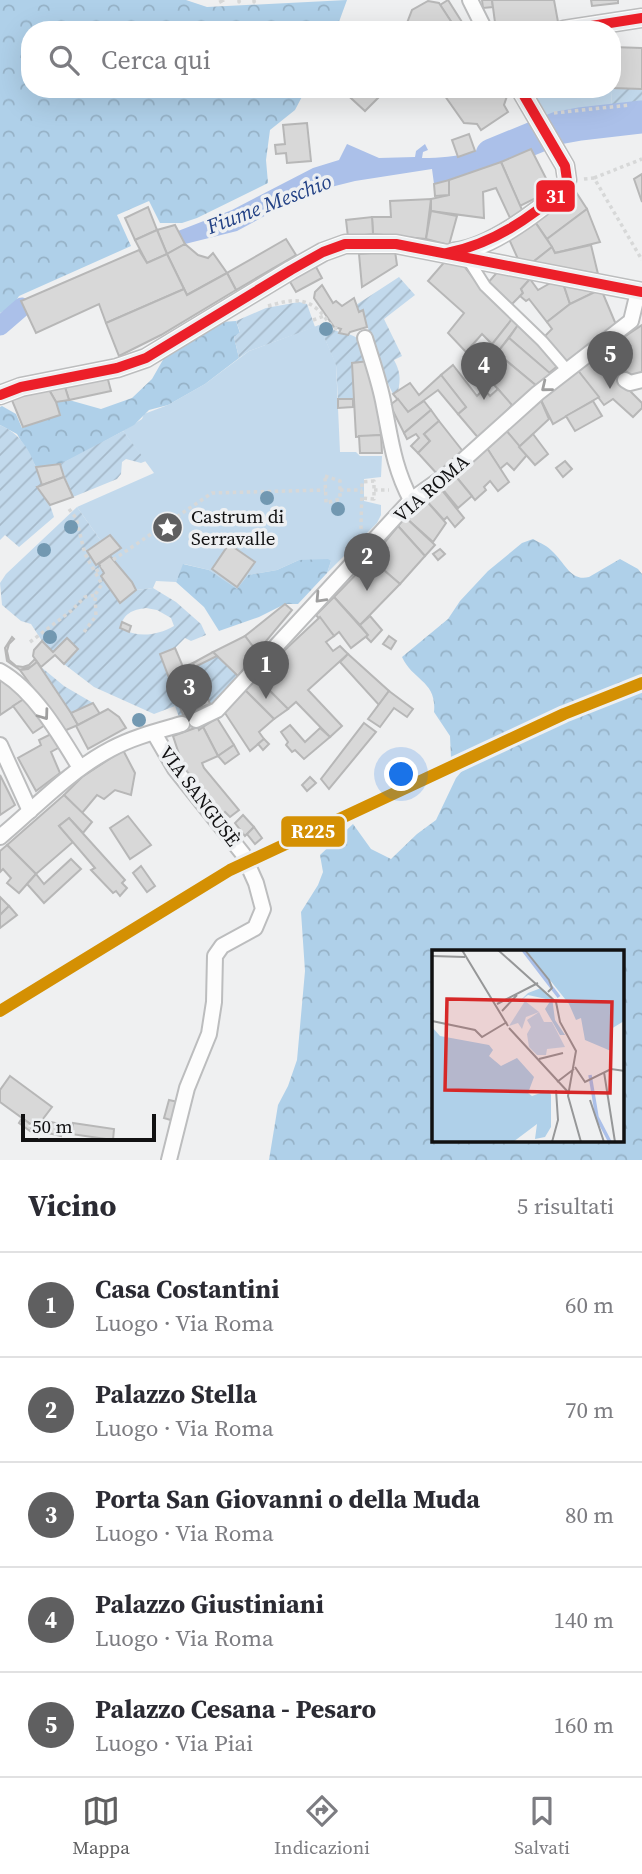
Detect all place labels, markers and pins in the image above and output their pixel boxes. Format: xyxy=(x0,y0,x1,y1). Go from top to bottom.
pin: 5 xyxy=(587,331,633,389)
pin: 4 xyxy=(461,342,507,400)
place label: Castrum di Serravalle xyxy=(191,503,285,551)
place icon: Castrum di Serravalle xyxy=(151,510,185,544)
pin: 2 xyxy=(344,533,390,591)
pin: 1 xyxy=(243,641,289,699)
pin: 3 xyxy=(166,664,212,722)

